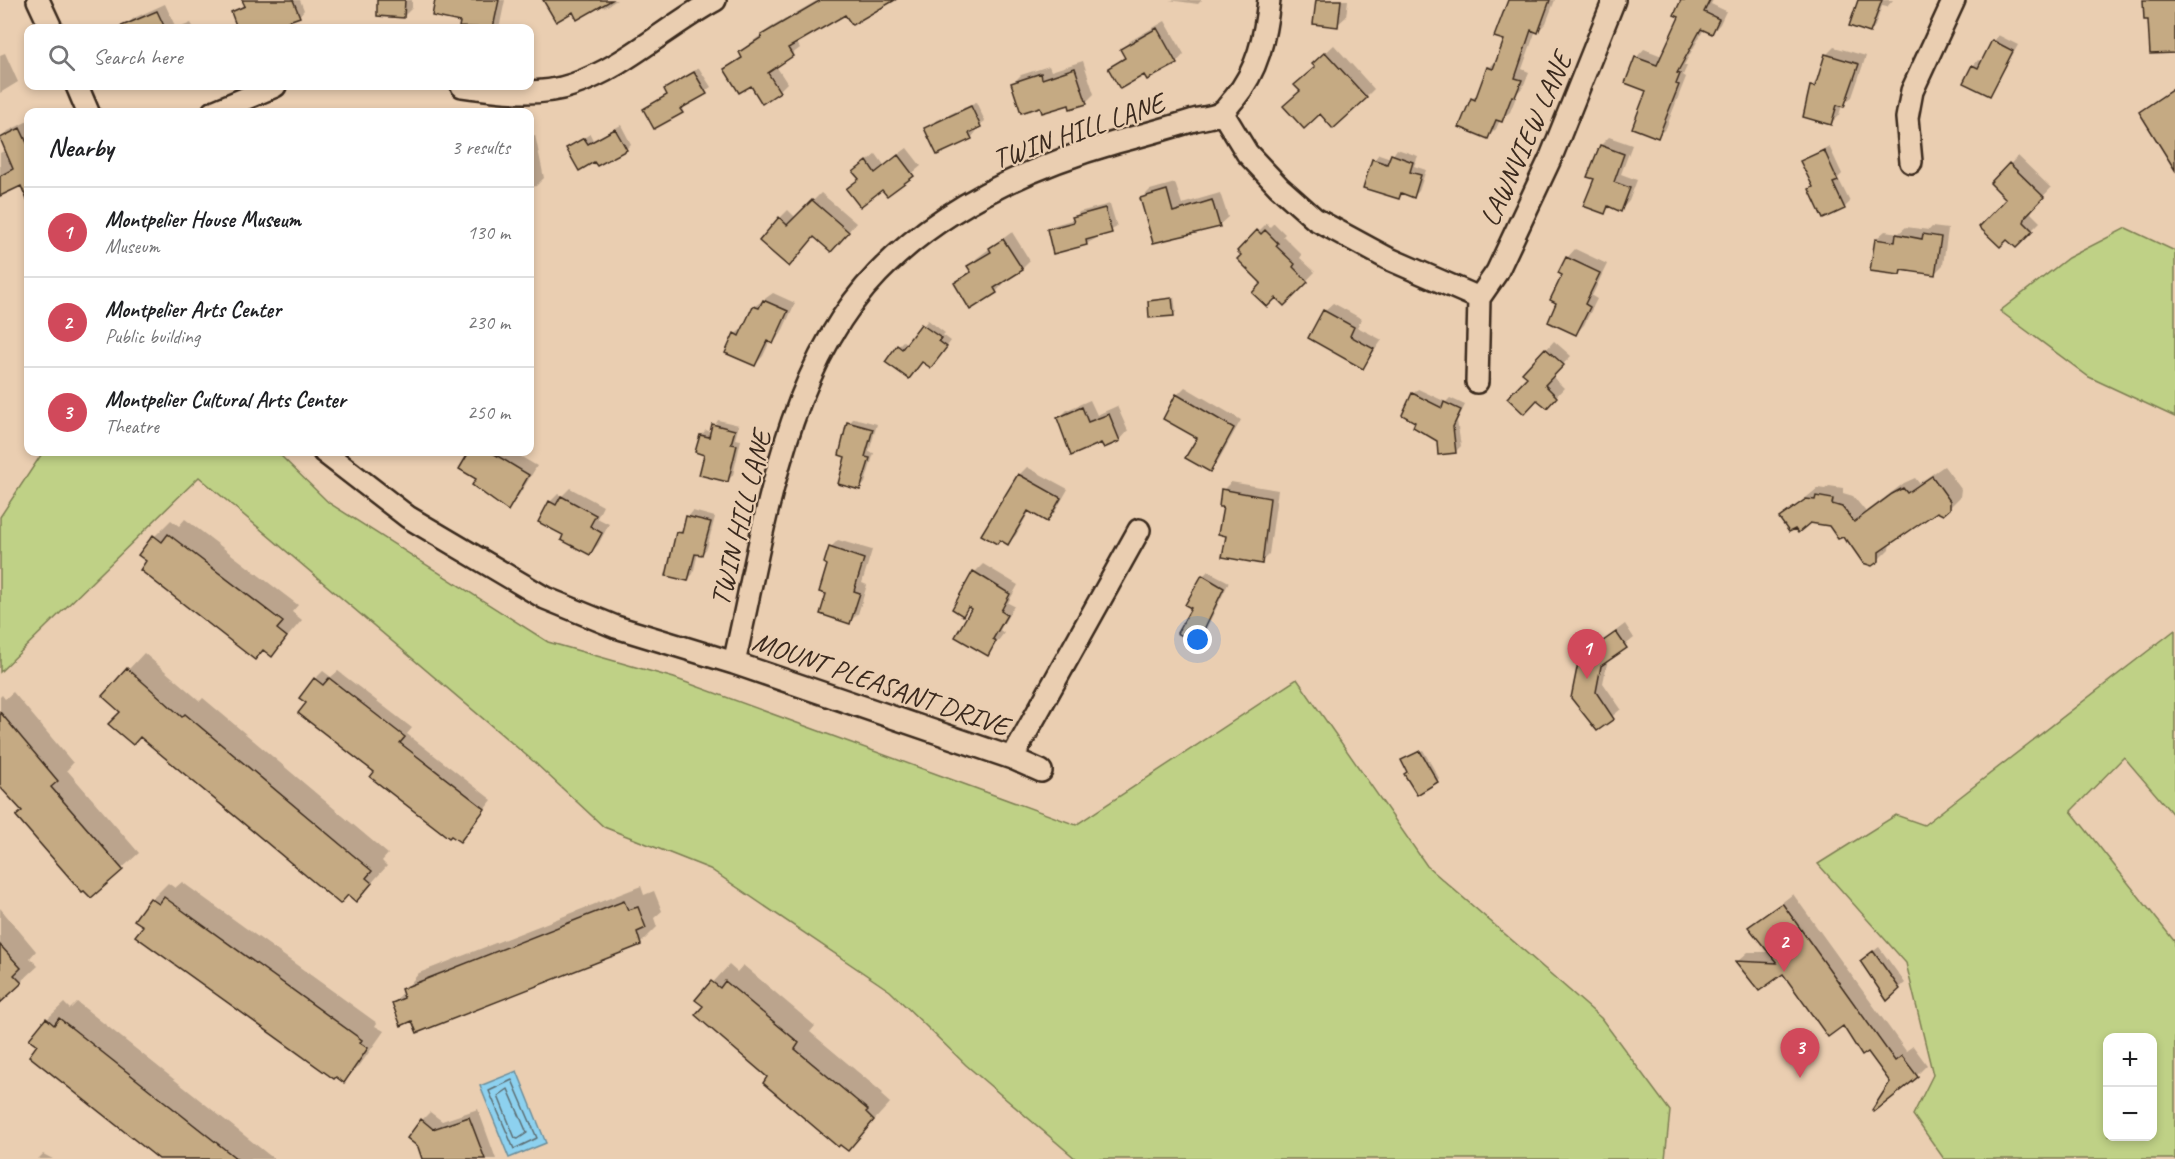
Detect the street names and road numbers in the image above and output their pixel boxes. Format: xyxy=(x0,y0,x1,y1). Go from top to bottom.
street label: LAWNVIEW LANE xyxy=(1472,44,1581,231)
street label: TWIN HILL LANE xyxy=(988,84,1172,176)
street label: TWIN HILL LANE xyxy=(702,424,780,609)
street label: MOUNT PLEASANT DRIVE xyxy=(748,623,1016,745)

